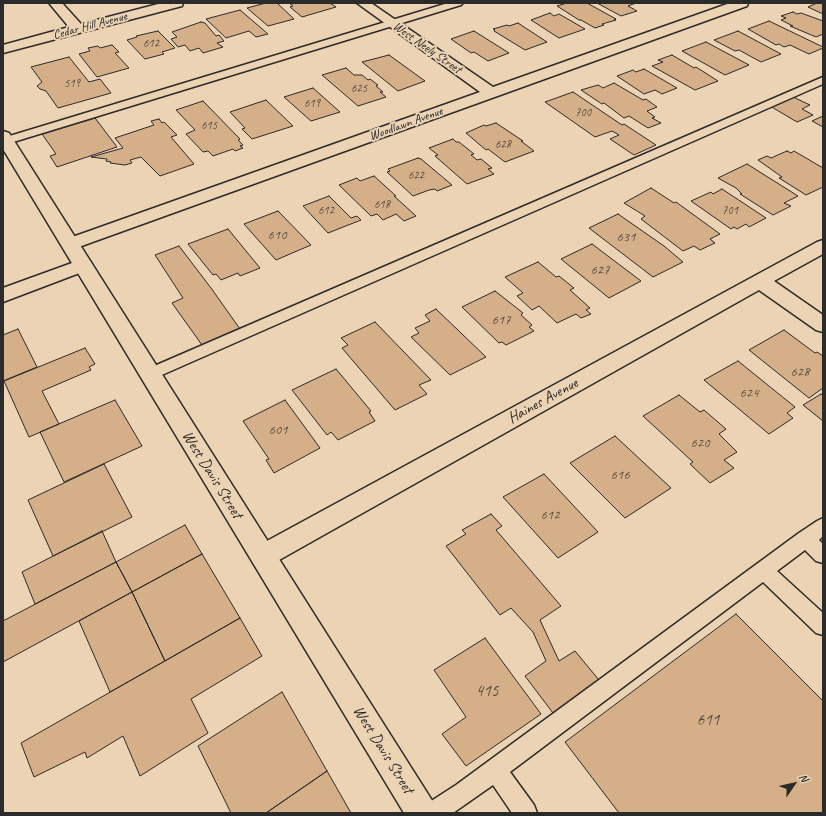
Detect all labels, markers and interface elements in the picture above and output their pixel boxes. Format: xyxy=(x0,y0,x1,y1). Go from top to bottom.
street label: Cedar Hill Avenue xyxy=(51,9,129,43)
street label: West Neely Street xyxy=(390,19,464,77)
house number: 612 xyxy=(143,37,159,51)
house number: 519 xyxy=(64,77,80,91)
house number: 625 xyxy=(351,82,367,96)
house number: 619 xyxy=(304,97,320,111)
street label: Woodlawn Avenue xyxy=(367,104,445,144)
house number: 700 xyxy=(575,106,591,120)
house number: 615 xyxy=(201,119,217,133)
house number: 628 xyxy=(495,138,511,152)
house number: 622 xyxy=(408,169,424,183)
house number: 618 xyxy=(374,198,390,212)
house number: 612 xyxy=(318,204,334,218)
house number: 701 xyxy=(722,204,738,218)
house number: 610 xyxy=(268,227,286,243)
house number: 631 xyxy=(617,229,635,245)
house number: 627 xyxy=(591,262,609,278)
house number: 617 xyxy=(492,312,510,328)
house number: 628 xyxy=(791,364,809,380)
street label: Haines Avenue xyxy=(504,374,582,428)
house number: 624 xyxy=(740,385,758,401)
house number: 601 xyxy=(269,422,287,438)
street label: West Davis Street xyxy=(177,428,247,522)
house number: 620 xyxy=(691,435,709,451)
house number: 616 xyxy=(611,467,629,483)
house number: 612 xyxy=(541,507,559,523)
house number: 415 xyxy=(476,682,498,702)
street label: West Davis Street xyxy=(348,703,418,797)
house number: 611 xyxy=(697,711,719,731)
north arrow xyxy=(774,764,814,804)
text: N xyxy=(796,771,812,784)

